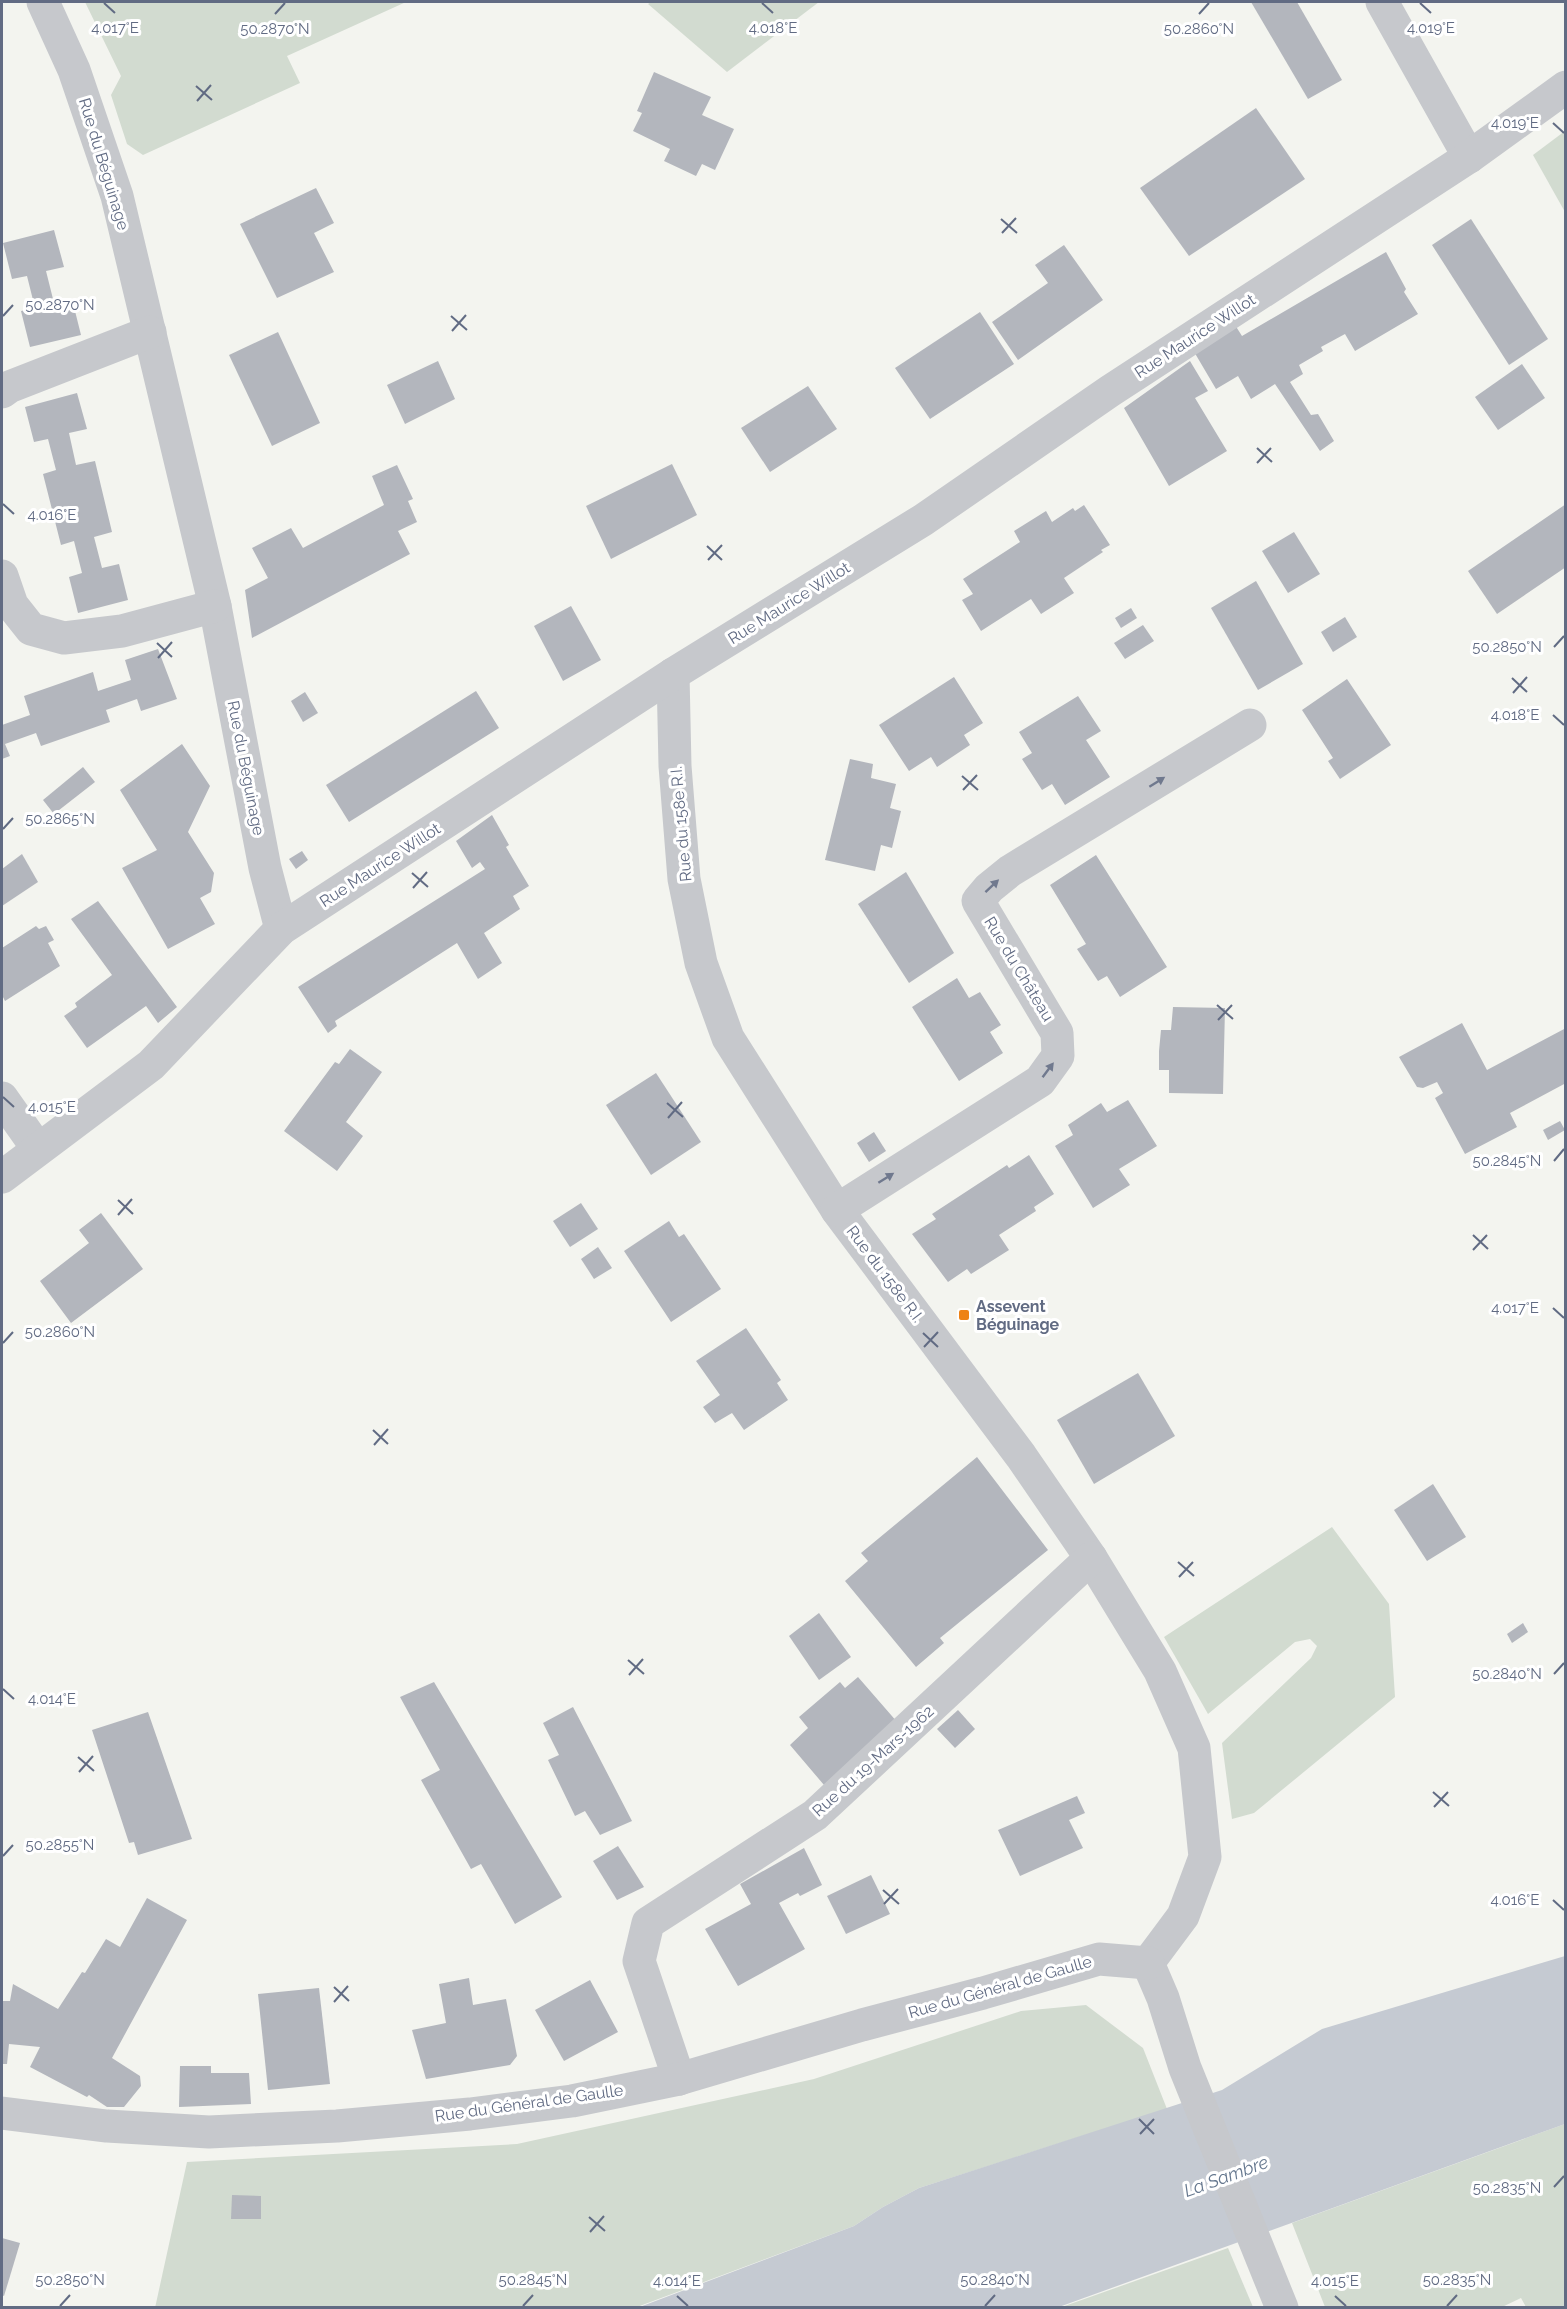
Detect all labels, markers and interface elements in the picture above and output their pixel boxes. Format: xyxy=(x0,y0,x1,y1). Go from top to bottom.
text: 4.017°E xyxy=(91,19,139,37)
text: 4.018°E xyxy=(749,19,797,37)
text: 4.019°E xyxy=(1407,19,1455,37)
text: 50.2870°N xyxy=(240,20,310,38)
text: 50.2860°N xyxy=(1164,20,1234,38)
street label: Rue du Béguinage xyxy=(75,96,133,232)
text: 4.019°E xyxy=(1491,114,1539,132)
street label: Rue Maurice Willot xyxy=(1131,290,1259,382)
text: 50.2870°N xyxy=(25,296,95,314)
text: 4.016°E xyxy=(28,506,76,524)
street label: Rue Maurice Willot xyxy=(725,558,854,648)
text: 50.2850°N xyxy=(1472,638,1542,656)
street label: Rue du Béguinage xyxy=(224,699,268,837)
text: 4.018°E xyxy=(1491,706,1539,724)
street label: Rue du 158e R.I. xyxy=(666,765,696,883)
one-way arrow xyxy=(1149,777,1165,788)
text: 50.2865°N xyxy=(25,810,95,828)
street label: Rue Maurice Willot xyxy=(316,819,444,911)
one-way arrow xyxy=(985,879,1000,893)
street label: Rue du Château xyxy=(980,913,1058,1025)
one-way arrow xyxy=(1041,1063,1053,1078)
text: 4.015°E xyxy=(28,1098,76,1116)
text: 50.2845°N xyxy=(1473,1152,1541,1170)
one-way arrow xyxy=(878,1173,894,1184)
street label: Rue du 158e R.I. xyxy=(843,1222,927,1326)
place label: Assevent Béguinage xyxy=(976,1297,1060,1334)
text: 4.017°E xyxy=(1491,1299,1539,1317)
marker: Assevent Béguinage xyxy=(957,1308,971,1322)
text: 50.2860°N xyxy=(25,1323,95,1341)
text: 50.2840°N xyxy=(1472,1665,1542,1683)
text: 4.014°E xyxy=(28,1690,76,1708)
street label: Rue du 19-Mars-1962 xyxy=(808,1702,938,1820)
text: 50.2855°N xyxy=(26,1836,94,1854)
text: 4.016°E xyxy=(1491,1891,1539,1909)
street label: Rue du Général de Gaulle xyxy=(906,1952,1094,2022)
street label: Rue du Général de Gaulle xyxy=(434,2080,624,2126)
water label: La Sambre xyxy=(1181,2151,1271,2201)
text: 50.2835°N xyxy=(1473,2179,1541,2197)
text: 50.2850°N xyxy=(35,2271,105,2289)
text: 50.2845°N xyxy=(499,2271,567,2289)
text: 50.2840°N xyxy=(960,2271,1030,2289)
text: 50.2835°N xyxy=(1423,2271,1491,2289)
text: 4.014°E xyxy=(653,2272,701,2290)
text: 4.015°E xyxy=(1311,2272,1359,2290)

